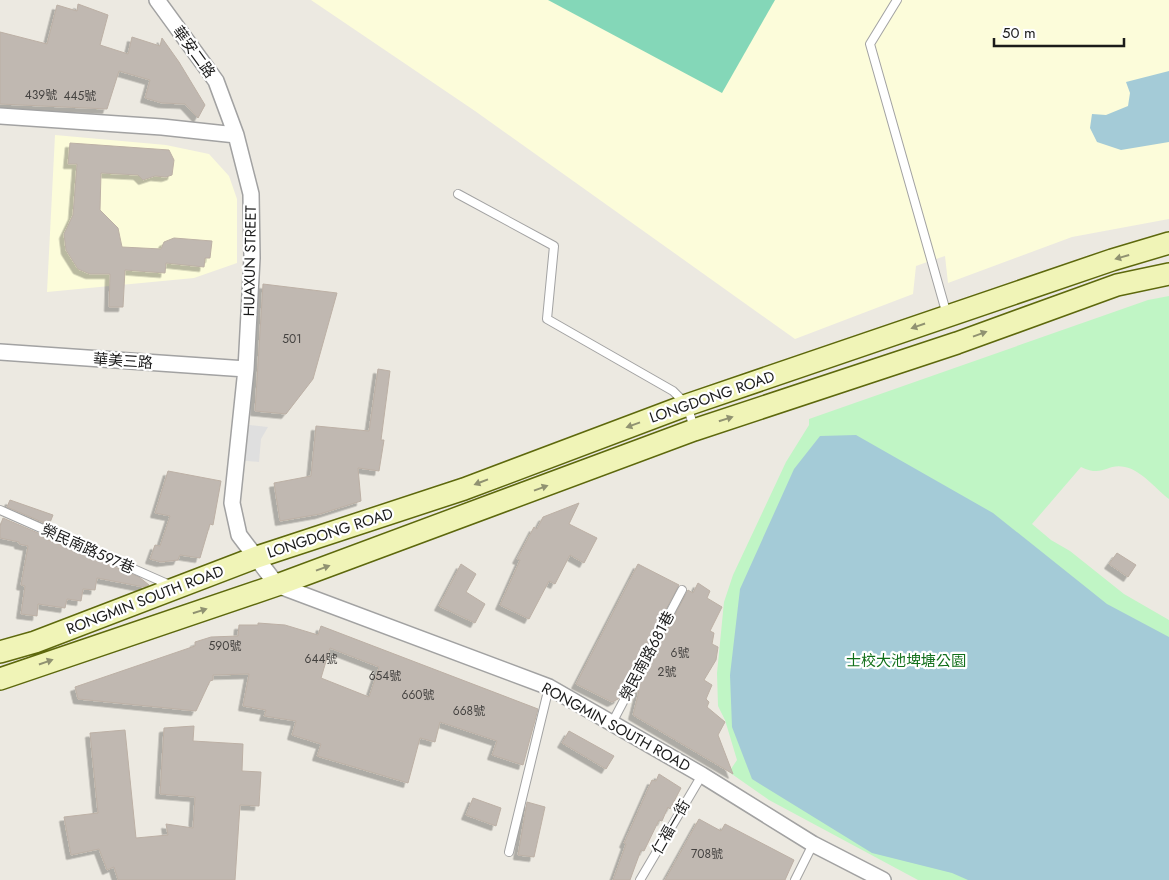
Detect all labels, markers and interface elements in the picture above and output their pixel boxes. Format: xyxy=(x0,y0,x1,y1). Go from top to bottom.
scale bar xyxy=(994,15,1124,47)
street label: 華安二路 xyxy=(167,21,221,83)
text: 50 m xyxy=(1002,22,1036,44)
house number: 439號 xyxy=(25,86,57,104)
house number: 445號 xyxy=(64,87,96,105)
street label: HUAXUN STREET xyxy=(238,205,262,317)
one-way arrow xyxy=(1115,253,1130,261)
one-way arrow xyxy=(911,322,926,330)
house number: 501 xyxy=(282,330,302,348)
one-way arrow xyxy=(973,330,988,338)
street label: 華美三路 xyxy=(92,348,154,374)
street label: LONGDONG ROAD xyxy=(646,365,778,429)
one-way arrow xyxy=(719,415,734,422)
one-way arrow xyxy=(625,421,640,429)
one-way arrow xyxy=(473,478,488,486)
one-way arrow xyxy=(534,484,549,491)
street label: LONGDONG ROAD xyxy=(264,502,396,564)
street label: 榮民南路597巷 xyxy=(38,519,138,579)
street label: RONGMIN SOUTH ROAD xyxy=(63,560,227,640)
one-way arrow xyxy=(316,564,331,572)
one-way arrow xyxy=(193,606,208,614)
street label: 榮民南路681巷 xyxy=(614,607,680,705)
house number: 590號 xyxy=(209,637,241,655)
house number: 6號 xyxy=(671,644,689,662)
house number: 644號 xyxy=(305,650,337,668)
park label: 士校大池埤塘公園 xyxy=(846,650,966,672)
one-way arrow xyxy=(39,658,54,666)
house number: 2號 xyxy=(658,663,676,681)
house number: 654號 xyxy=(369,667,401,685)
street label: RONGMIN SOUTH ROAD xyxy=(538,677,694,777)
house number: 660號 xyxy=(401,686,435,704)
house number: 668號 xyxy=(453,702,485,720)
street label: 仁福一街 xyxy=(646,796,696,858)
house number: 708號 xyxy=(691,845,723,863)

